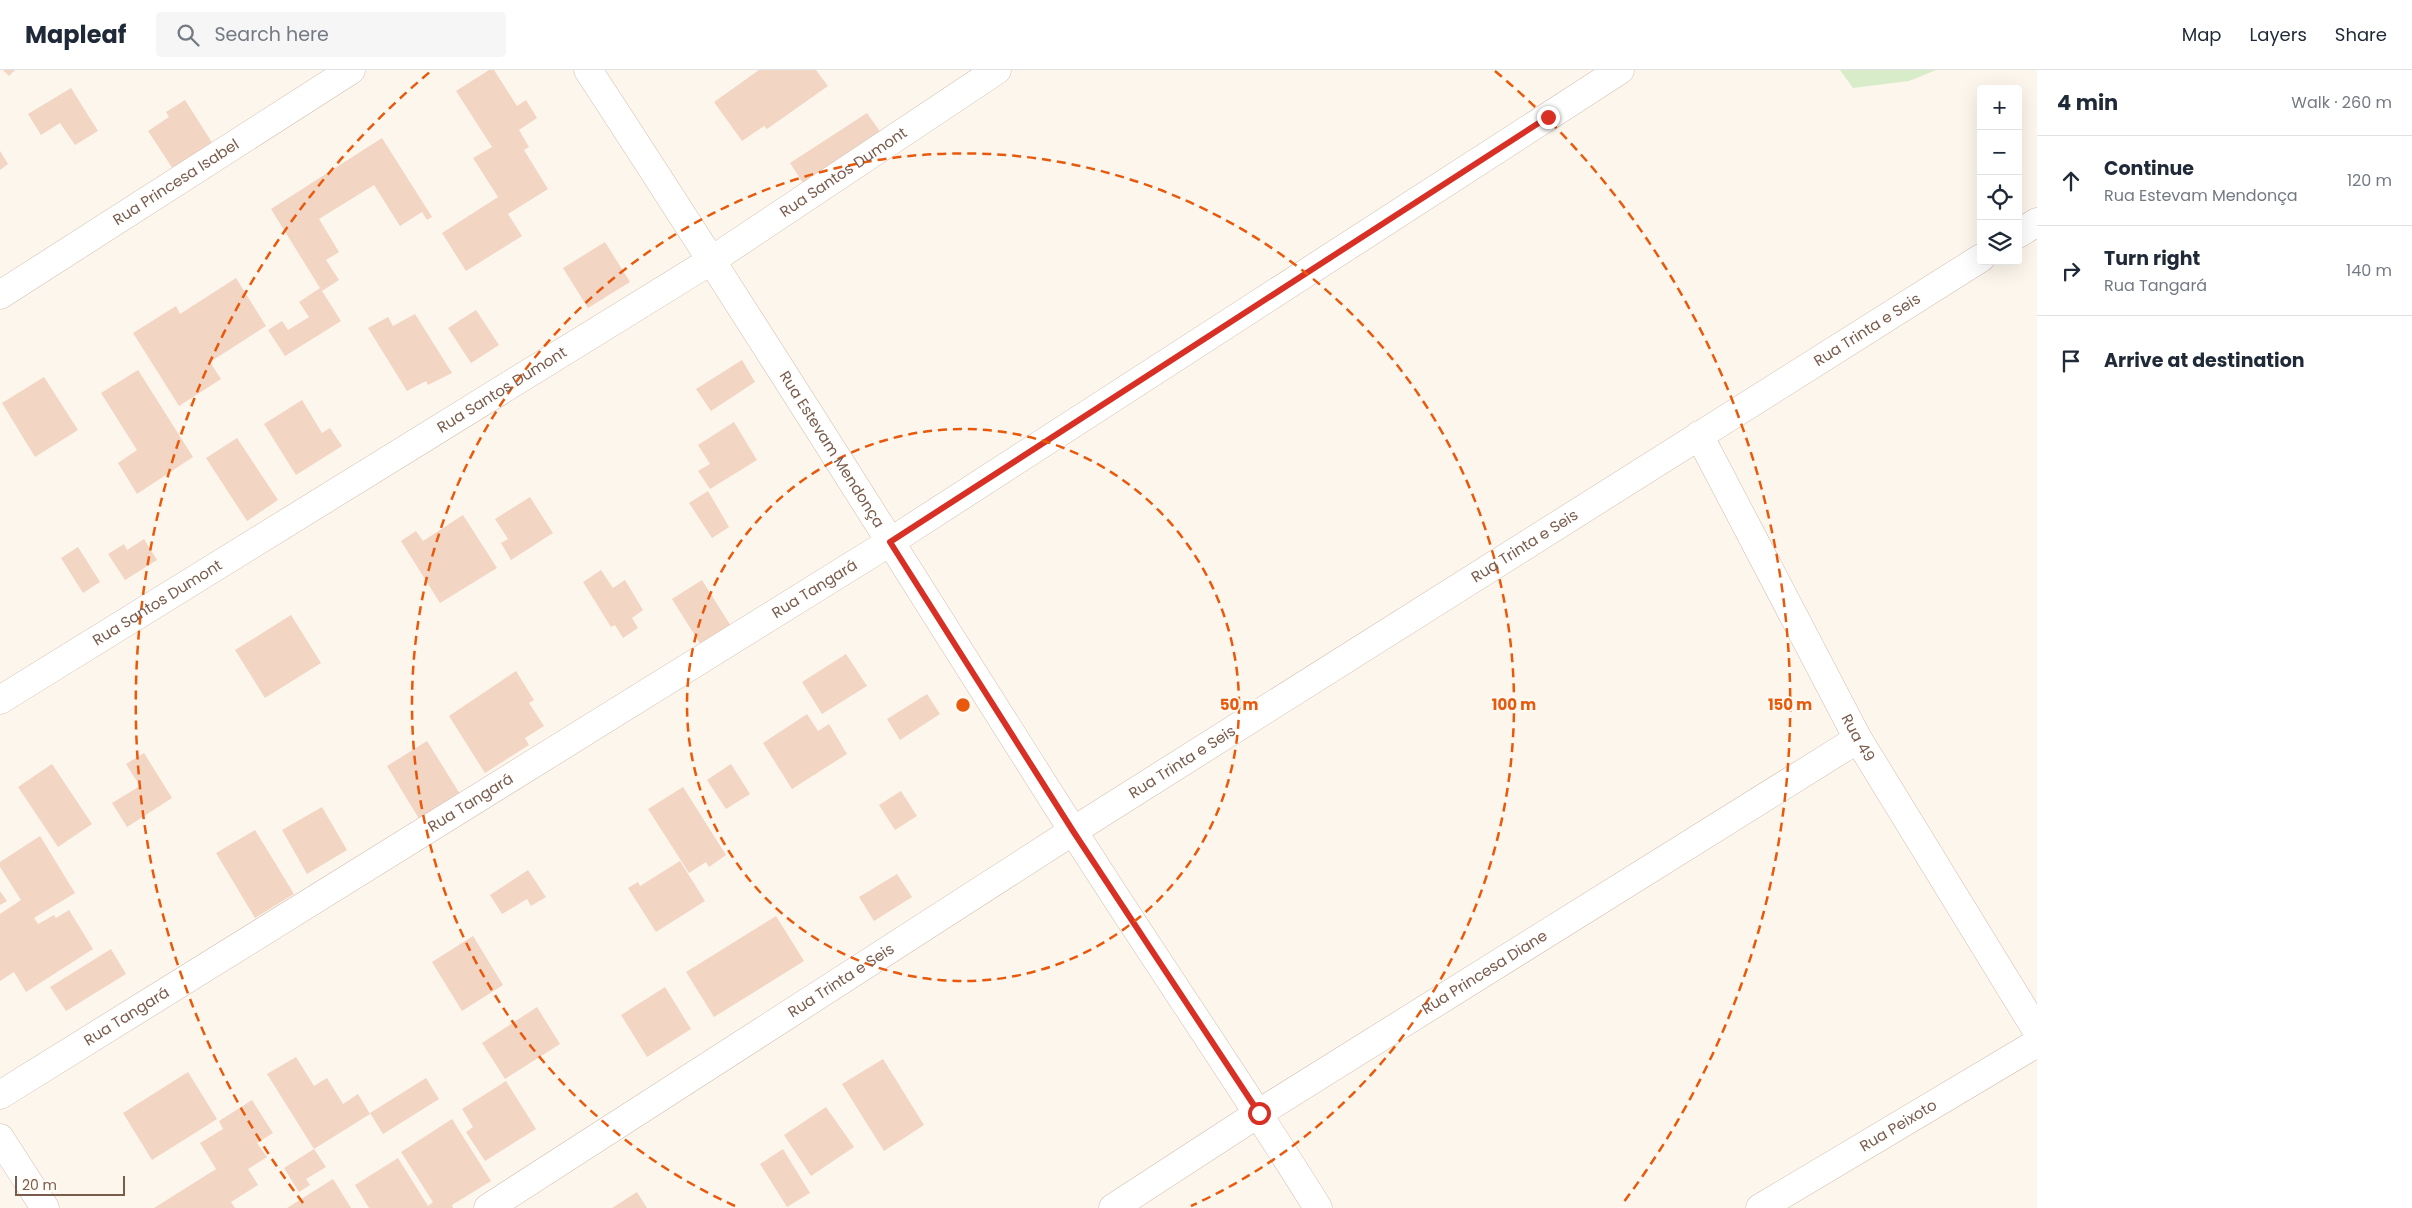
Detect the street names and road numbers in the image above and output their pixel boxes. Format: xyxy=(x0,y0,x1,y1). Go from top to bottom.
street label: Rua Santos Dumont xyxy=(775,122,911,222)
street label: Rua Princesa Isabel xyxy=(109,134,243,230)
street label: Rua Trinta e Seis xyxy=(1809,288,1924,371)
street label: Rua Santos Dumont xyxy=(433,341,570,437)
street label: Rua Estevam Mendonça xyxy=(775,367,890,532)
street label: Rua Trinta e Seis xyxy=(1467,504,1582,587)
street label: Rua Santos Dumont xyxy=(88,554,226,650)
street label: Rua Tangará xyxy=(768,554,861,623)
street label: Rua 49 xyxy=(1837,710,1880,765)
street label: Rua Trinta e Seis xyxy=(1124,720,1239,803)
street label: Rua Tangará xyxy=(424,768,517,837)
street label: Rua Princesa Diane xyxy=(1417,925,1551,1019)
street label: Rua Trinta e Seis xyxy=(784,938,898,1022)
street label: Rua Tangará xyxy=(80,981,173,1050)
street label: Rua Peixoto xyxy=(1856,1094,1941,1156)

